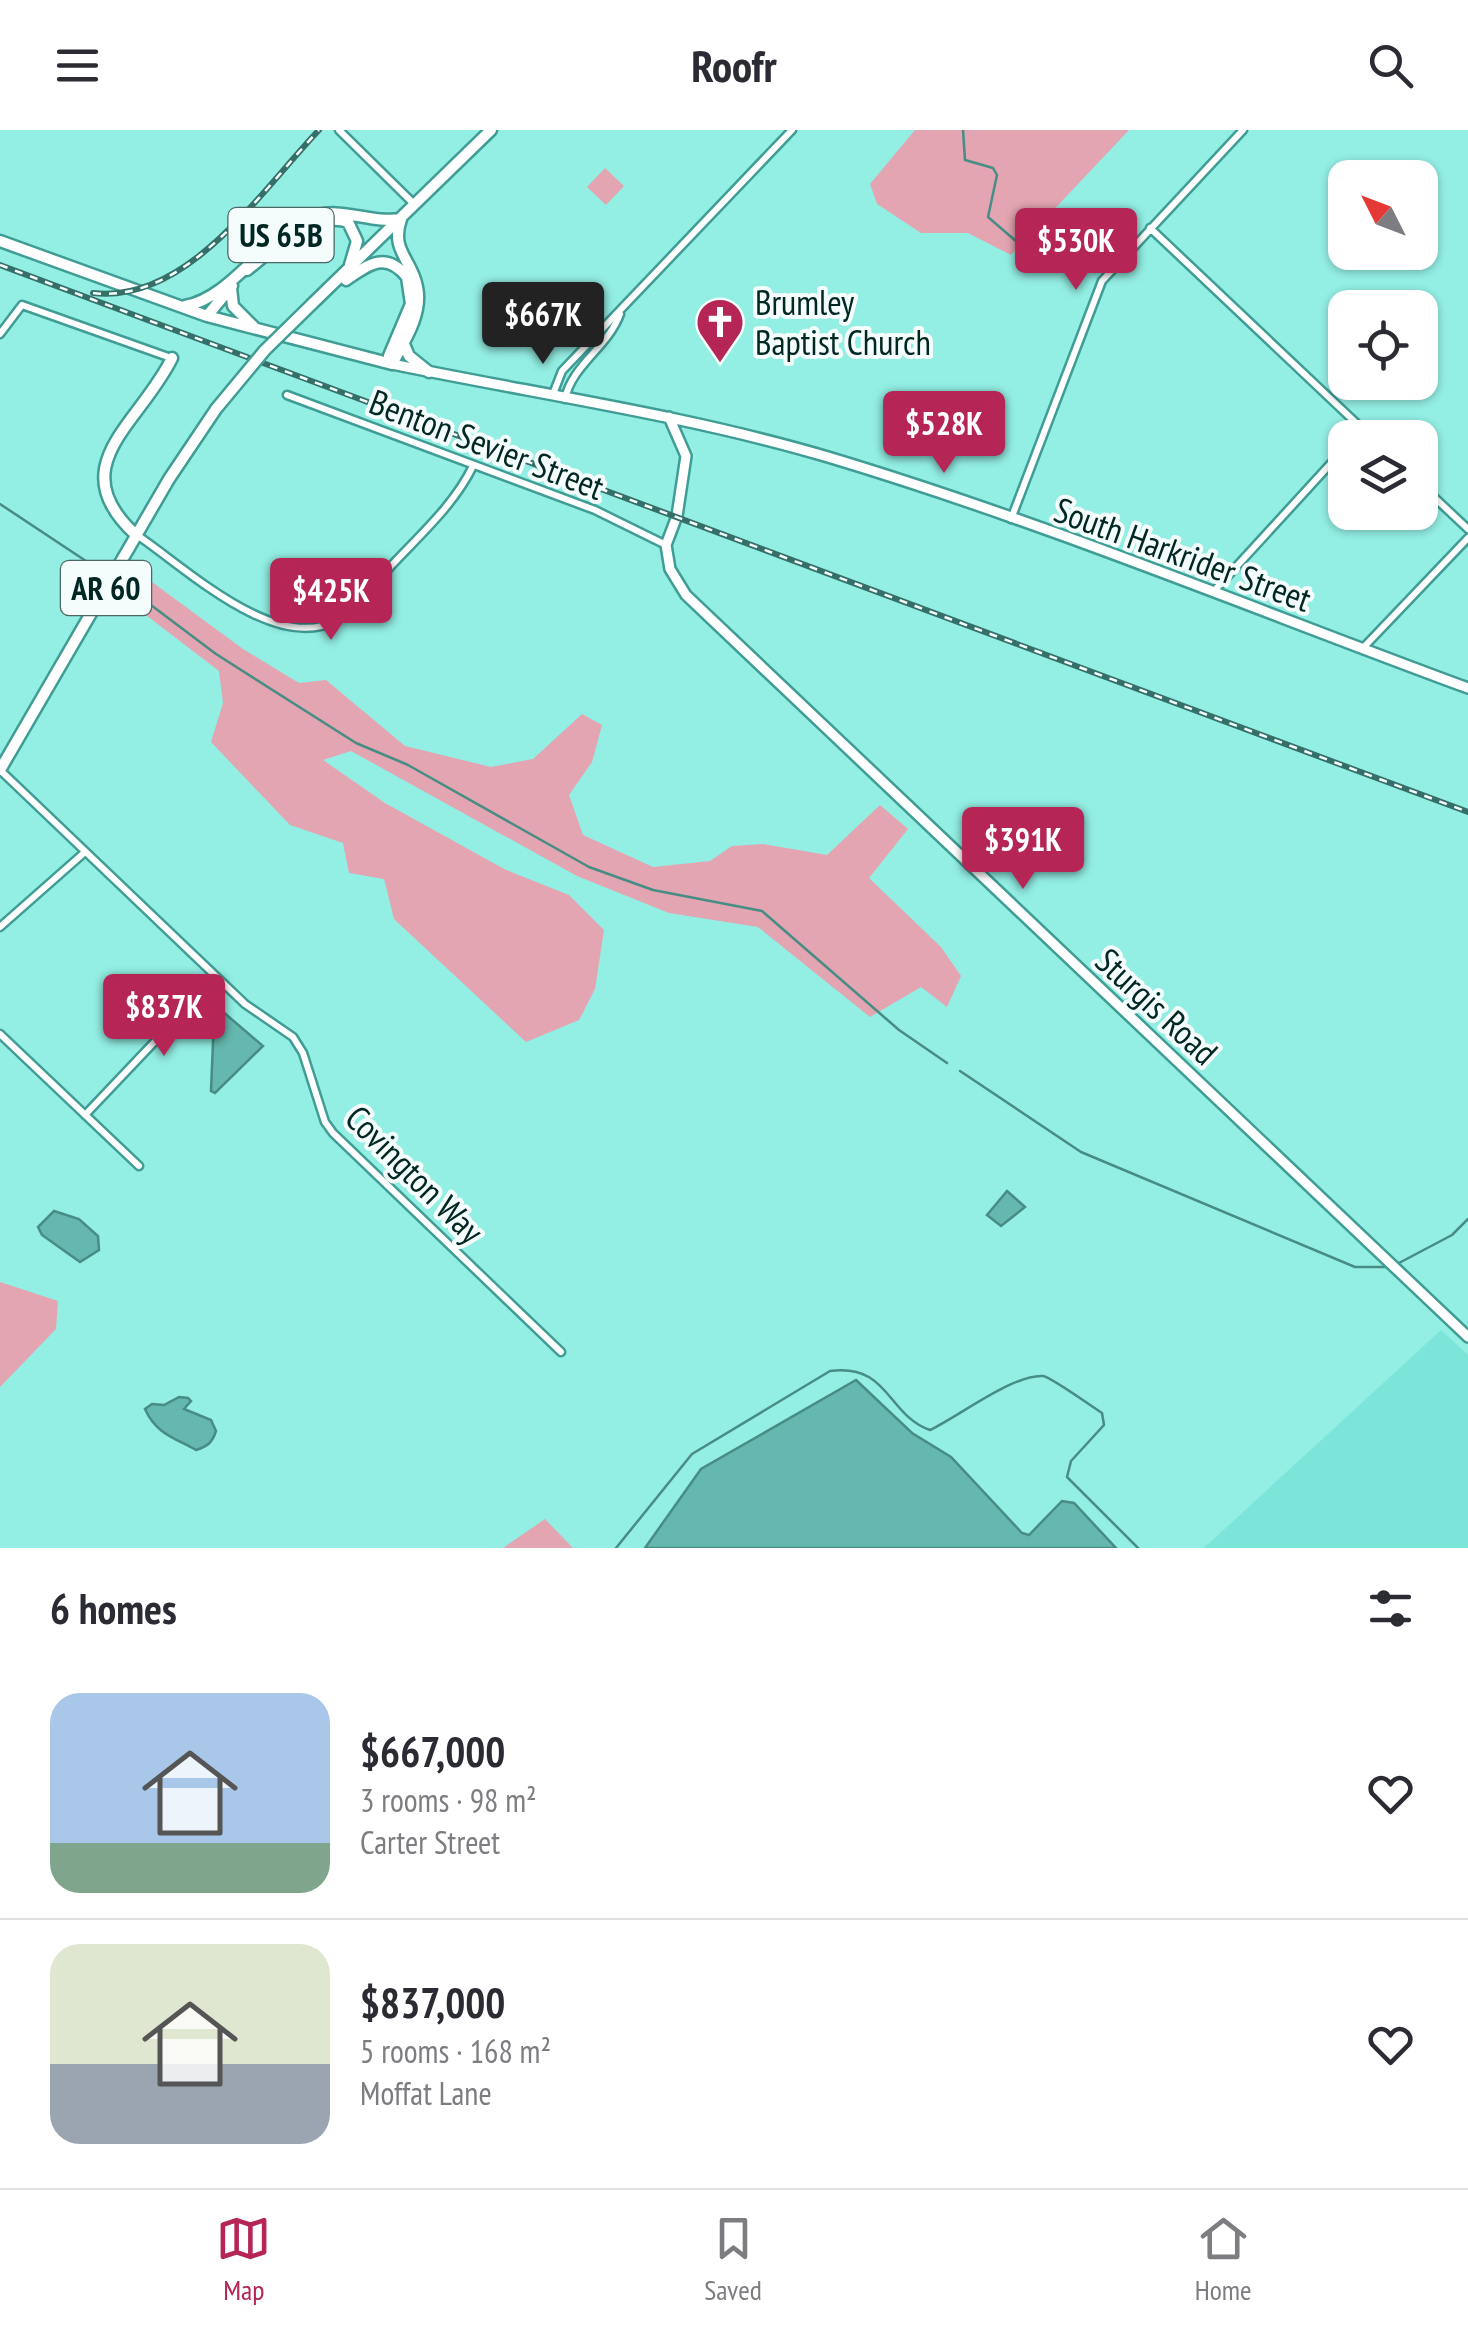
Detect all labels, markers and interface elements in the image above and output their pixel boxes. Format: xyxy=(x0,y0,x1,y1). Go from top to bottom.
text: Roofr xyxy=(691,36,777,94)
icon: menu xyxy=(50,38,105,93)
icon: search xyxy=(1363,38,1418,93)
north arrow xyxy=(1328,160,1438,270)
map controls xyxy=(1328,160,1438,530)
road number: US 65B xyxy=(228,208,334,262)
pin: $530K xyxy=(1006,208,1146,293)
text: $530K xyxy=(1037,219,1115,261)
place label: Brumley Baptist Church xyxy=(755,279,931,365)
pin: $667K xyxy=(473,282,613,367)
button: locate xyxy=(1328,290,1438,400)
text: $667K xyxy=(504,293,582,335)
church icon: Brumley Baptist Church xyxy=(694,296,746,364)
street label: Benton Sevier Street xyxy=(363,378,611,510)
pin: $528K xyxy=(874,391,1014,476)
text: $528K xyxy=(905,402,983,444)
button: layers xyxy=(1328,420,1438,530)
street label: South Harkrider Street xyxy=(1048,486,1318,622)
pin: $425K xyxy=(261,558,401,643)
road number: AR 60 xyxy=(61,561,151,615)
text: $425K xyxy=(292,569,370,611)
pin: $391K xyxy=(953,807,1093,892)
text: $391K xyxy=(984,818,1062,860)
street label: Sturgis Road xyxy=(1086,938,1228,1074)
pin: $837K xyxy=(94,974,234,1059)
text: $837K xyxy=(125,985,203,1027)
street label: Covington Way xyxy=(336,1095,495,1254)
text: 6 homes xyxy=(50,1581,177,1636)
icon: filters xyxy=(1363,1581,1418,1636)
text: $667,000 xyxy=(360,1724,505,1779)
icon: home xyxy=(130,1733,250,1853)
icon: heart xyxy=(1363,1766,1418,1821)
text: 3 rooms · 98 m² xyxy=(360,1779,537,1821)
text: Carter Street xyxy=(360,1821,500,1863)
text: $837,000 xyxy=(360,1975,505,2030)
icon: home xyxy=(130,1984,250,2104)
icon: heart xyxy=(1363,2017,1418,2072)
text: 5 rooms · 168 m² xyxy=(360,2030,551,2072)
text: Moffat Lane xyxy=(360,2072,492,2114)
tab: Map xyxy=(216,2211,271,2308)
tab: Saved xyxy=(704,2211,762,2308)
tab: Home xyxy=(1195,2211,1252,2308)

